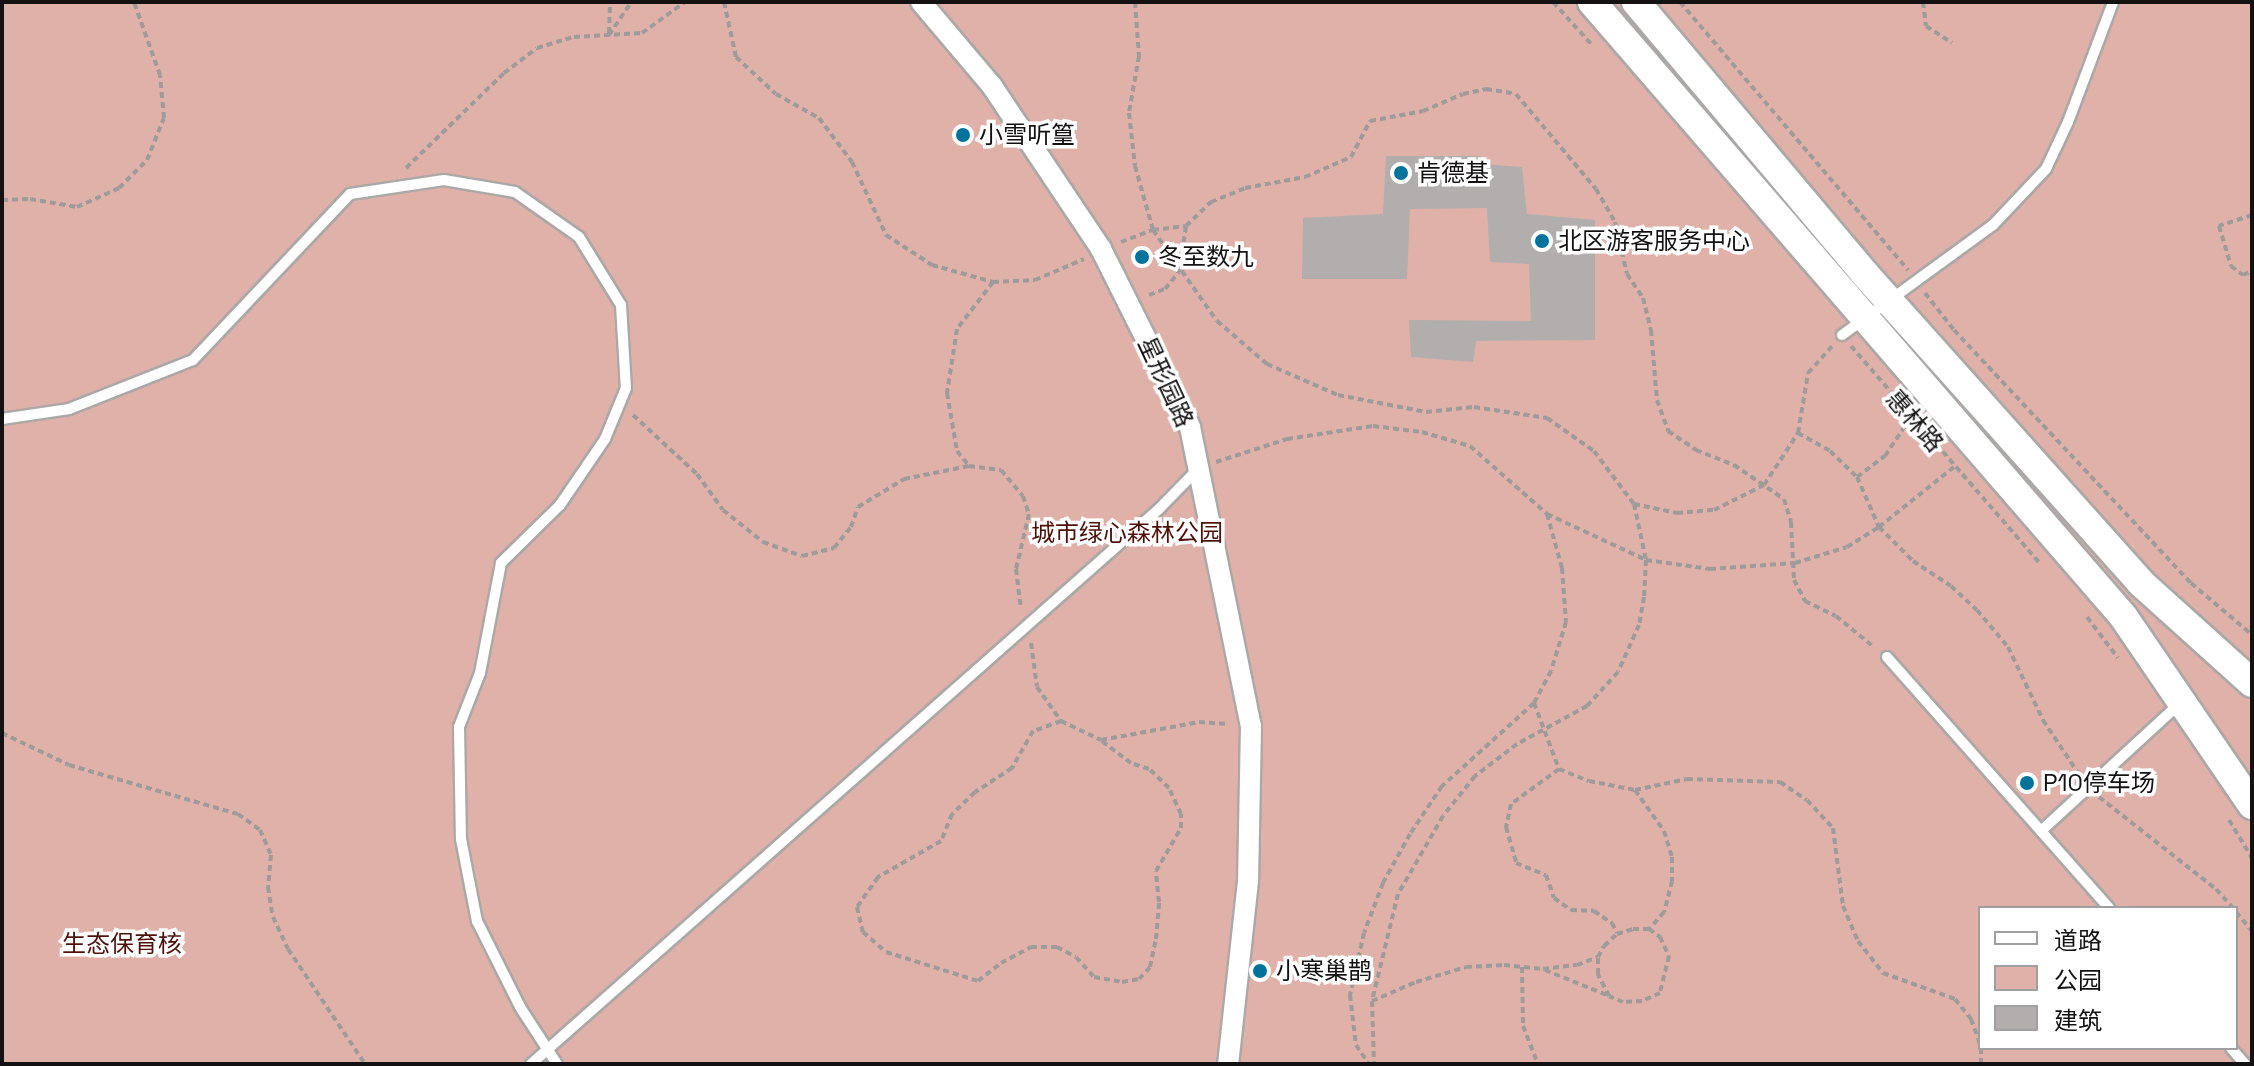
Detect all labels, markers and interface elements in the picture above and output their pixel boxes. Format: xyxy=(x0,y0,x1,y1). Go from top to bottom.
place label: 小雪听篁 xyxy=(979,121,1075,149)
marker: 小雪听篁 xyxy=(954,126,972,144)
place label: 肯德基 xyxy=(1417,159,1489,187)
marker: 肯德基 xyxy=(1392,164,1410,182)
place label: 北区游客服务中心 xyxy=(1558,227,1750,255)
marker: 北区游客服务中心 xyxy=(1533,232,1551,250)
place label: 冬至数九 xyxy=(1158,243,1254,271)
marker: 冬至数九 xyxy=(1133,248,1151,266)
street label: 星形园路 xyxy=(1133,332,1199,432)
street label: 惠林路 xyxy=(1881,384,1949,458)
park label: 城市绿心森林公园 xyxy=(1031,519,1223,547)
place label: P10停车场 xyxy=(2043,769,2155,797)
marker: P10停车场 xyxy=(2018,774,2036,792)
legend xyxy=(1978,906,2238,1050)
text: 道路 xyxy=(2054,925,2102,956)
park label: 生态保育核 xyxy=(62,930,182,958)
place label: 小寒巢鹊 xyxy=(1276,957,1372,985)
marker: 小寒巢鹊 xyxy=(1251,962,1269,980)
text: 公园 xyxy=(2054,965,2102,996)
text: 建筑 xyxy=(2054,1005,2102,1036)

